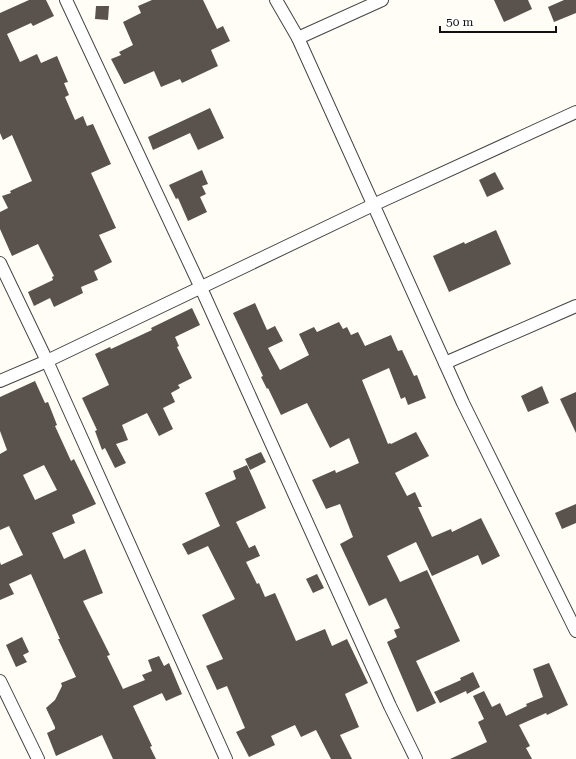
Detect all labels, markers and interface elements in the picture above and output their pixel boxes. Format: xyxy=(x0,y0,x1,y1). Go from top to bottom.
scale bar xyxy=(440,8,556,34)
text: 50 m xyxy=(446,15,473,29)

